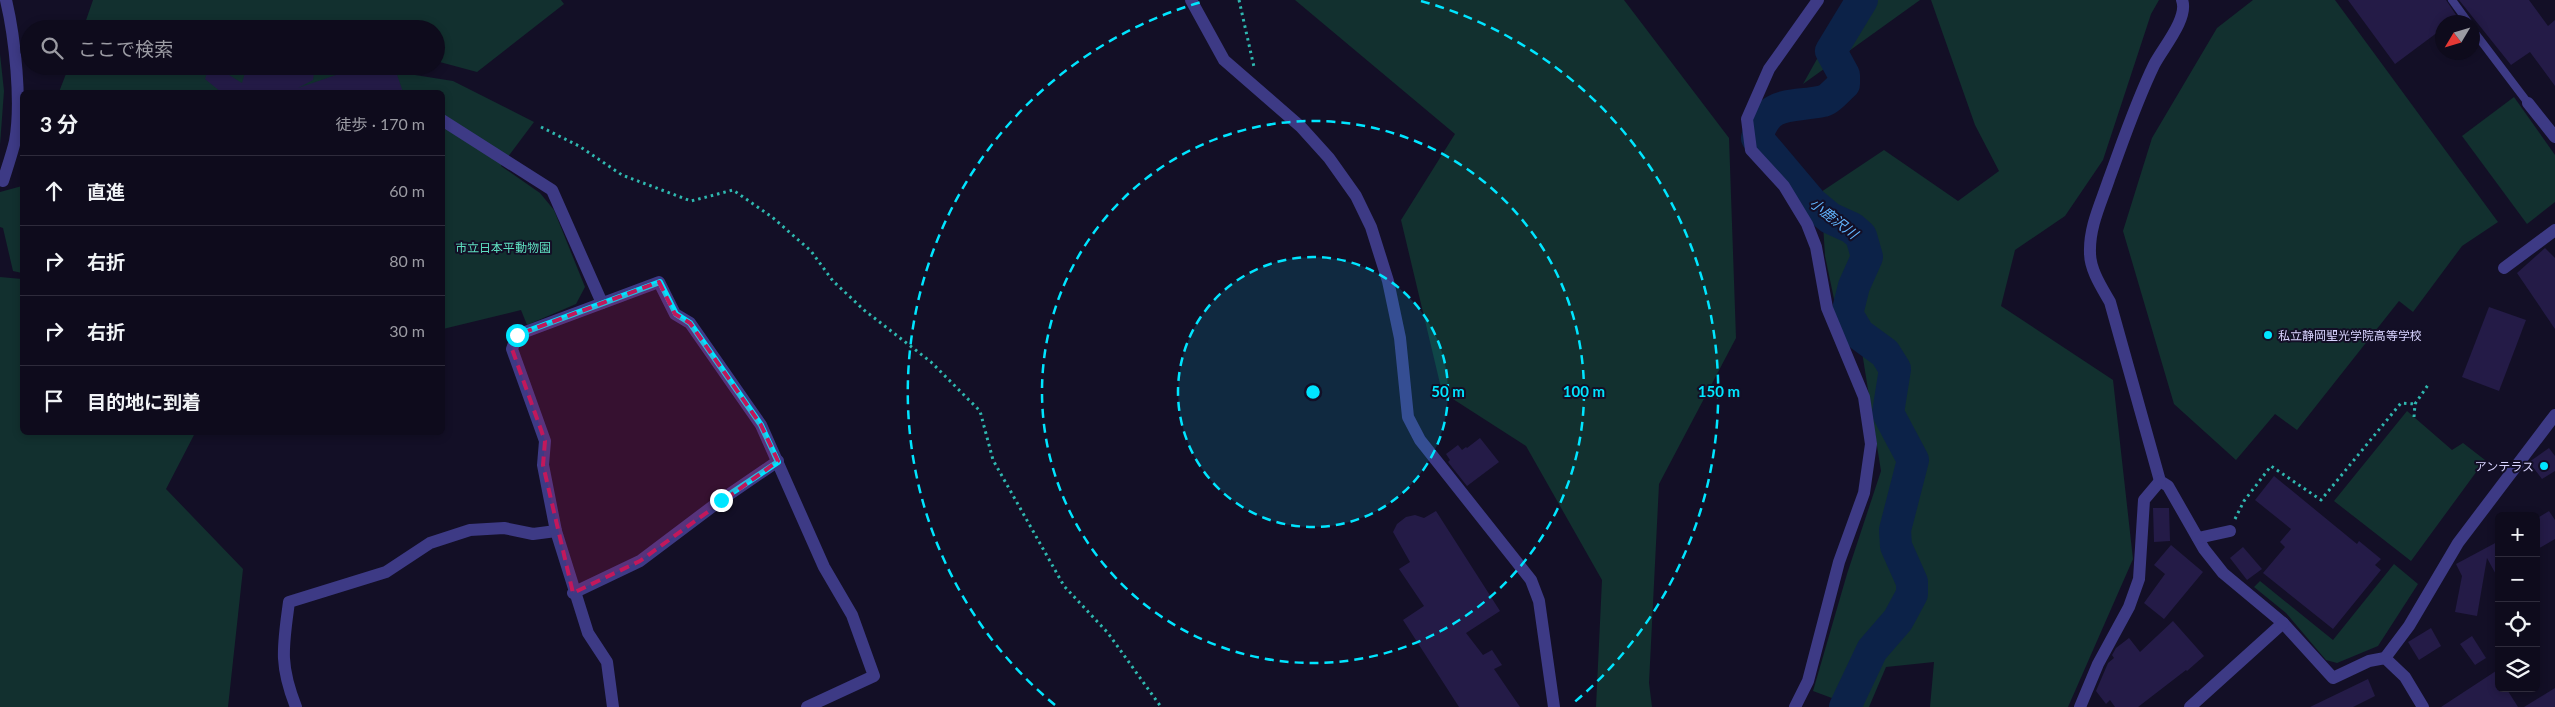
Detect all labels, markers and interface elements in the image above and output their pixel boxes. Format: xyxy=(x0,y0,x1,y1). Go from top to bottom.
north arrow xyxy=(2435,15,2480,60)
search box xyxy=(20,20,445,75)
icon: search xyxy=(38,34,66,62)
text: ここで検索 xyxy=(78,37,173,60)
text: 3 分 xyxy=(40,111,78,136)
text: 徒歩 · 170 m xyxy=(336,114,425,133)
icon: ahead xyxy=(40,177,68,205)
text: 直進 xyxy=(87,180,125,203)
text: 60 m xyxy=(389,181,425,200)
water label: 小鹿沢川 xyxy=(1807,194,1863,243)
park label: 市立日本平動物園 xyxy=(455,240,551,255)
icon: right xyxy=(40,247,68,275)
text: 右折 xyxy=(87,250,125,273)
text: 80 m xyxy=(389,251,425,270)
icon: right xyxy=(40,317,68,345)
text: 右折 xyxy=(87,320,125,343)
text: 30 m xyxy=(389,321,425,340)
route start xyxy=(506,324,529,347)
place label: 私立静岡聖光学院高等学校 xyxy=(2278,328,2422,343)
marker: 私立静岡聖光学院高等学校 xyxy=(2262,329,2274,341)
text: 50 m xyxy=(1431,382,1465,400)
text: 100 m xyxy=(1563,382,1605,400)
text: 150 m xyxy=(1698,382,1740,400)
centre of rings xyxy=(1304,383,1322,401)
icon: arrive xyxy=(40,387,68,415)
text: 目的地に到着 xyxy=(87,390,201,413)
place label: アンテラス xyxy=(2475,459,2534,474)
marker: アンテラス xyxy=(2538,460,2550,472)
route end xyxy=(710,489,733,512)
map controls xyxy=(2495,512,2540,692)
button: + xyxy=(2495,512,2540,557)
button: − xyxy=(2495,557,2540,602)
button: locate xyxy=(2495,602,2540,647)
button: layers xyxy=(2495,647,2540,692)

